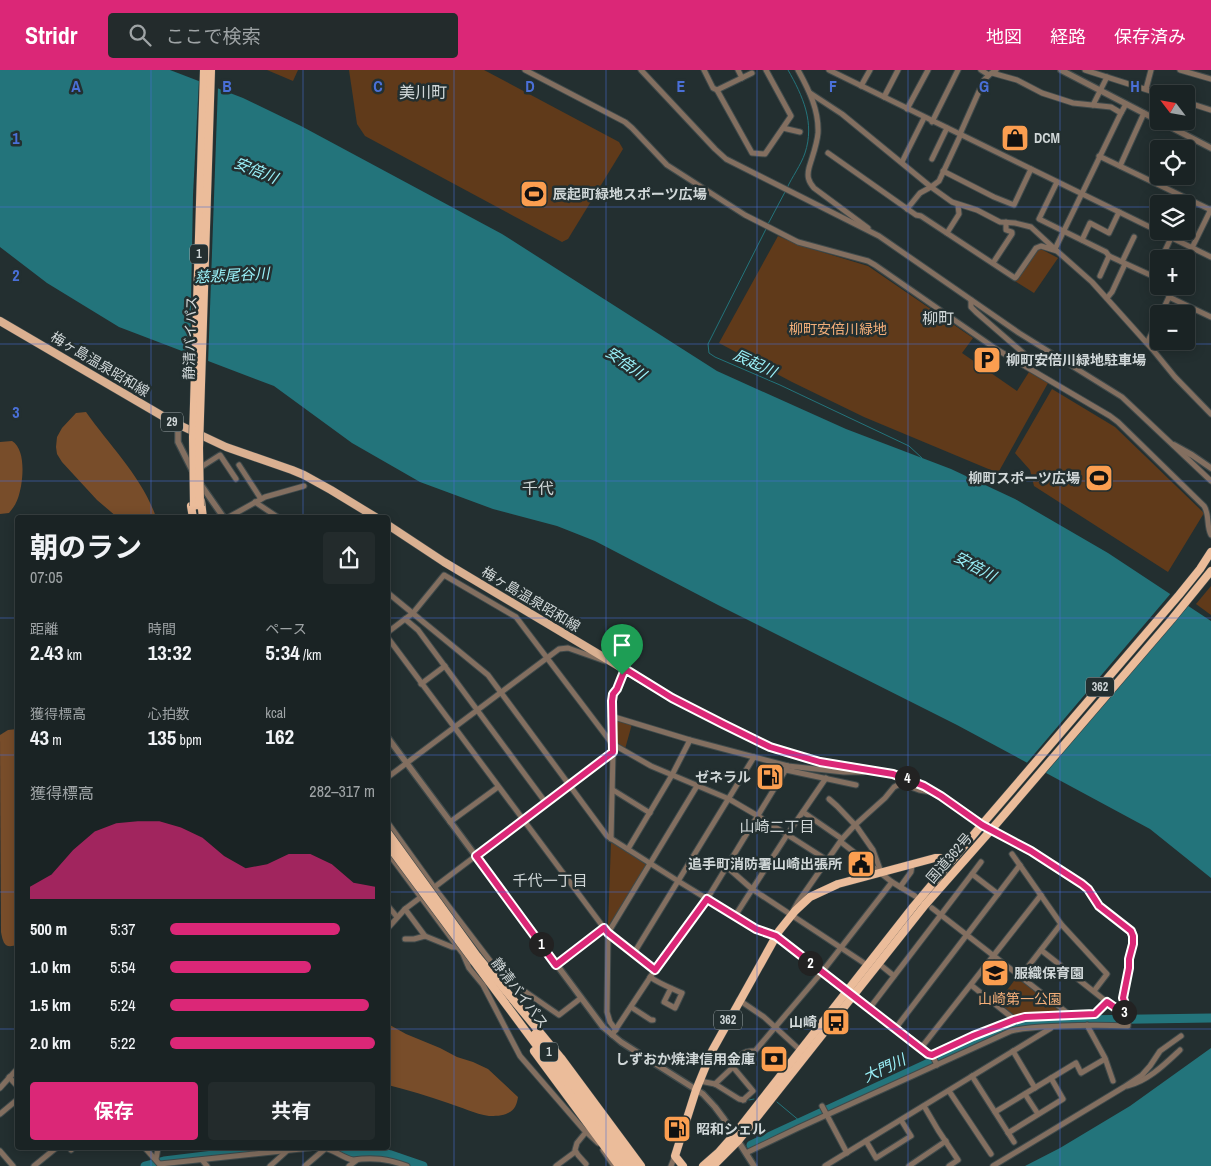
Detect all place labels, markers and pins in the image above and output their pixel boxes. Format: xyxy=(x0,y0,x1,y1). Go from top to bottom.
shop icon: DCM xyxy=(1000,123,1030,153)
place label: DCM xyxy=(1034,129,1060,147)
sports icon: 辰起町緑地スポーツ広場 xyxy=(519,179,549,209)
place label: 辰起町緑地スポーツ広場 xyxy=(553,185,707,203)
parking icon: 柳町安倍川緑地駐車場 xyxy=(972,345,1002,375)
place label: 柳町安倍川緑地駐車場 xyxy=(1006,351,1146,369)
sports icon: 柳町スポーツ広場 xyxy=(1084,463,1114,493)
place label: 柳町スポーツ広場 xyxy=(968,469,1080,487)
pin xyxy=(601,624,643,675)
fuel station icon: ゼネラル xyxy=(755,762,785,792)
pin: 4 xyxy=(894,766,920,790)
place label: ゼネラル xyxy=(695,768,751,786)
public building icon: 追手町消防署山崎出張所 xyxy=(846,849,876,879)
place label: 追手町消防署山崎出張所 xyxy=(688,855,842,873)
pin: 1 xyxy=(528,932,554,956)
pin: 2 xyxy=(798,950,822,976)
school or university icon: 服織保育園 xyxy=(980,958,1010,988)
place label: 服織保育園 xyxy=(1014,964,1084,982)
pin: 3 xyxy=(1112,1000,1136,1024)
bus stop icon: 山崎 xyxy=(821,1007,851,1037)
place label: 山崎 xyxy=(789,1013,817,1031)
bank icon: しずおか焼津信用金庫 xyxy=(759,1044,789,1074)
place label: しずおか焼津信用金庫 xyxy=(615,1050,755,1068)
fuel station icon: 昭和シェル xyxy=(662,1114,692,1144)
place label: 昭和シェル xyxy=(696,1120,766,1138)

